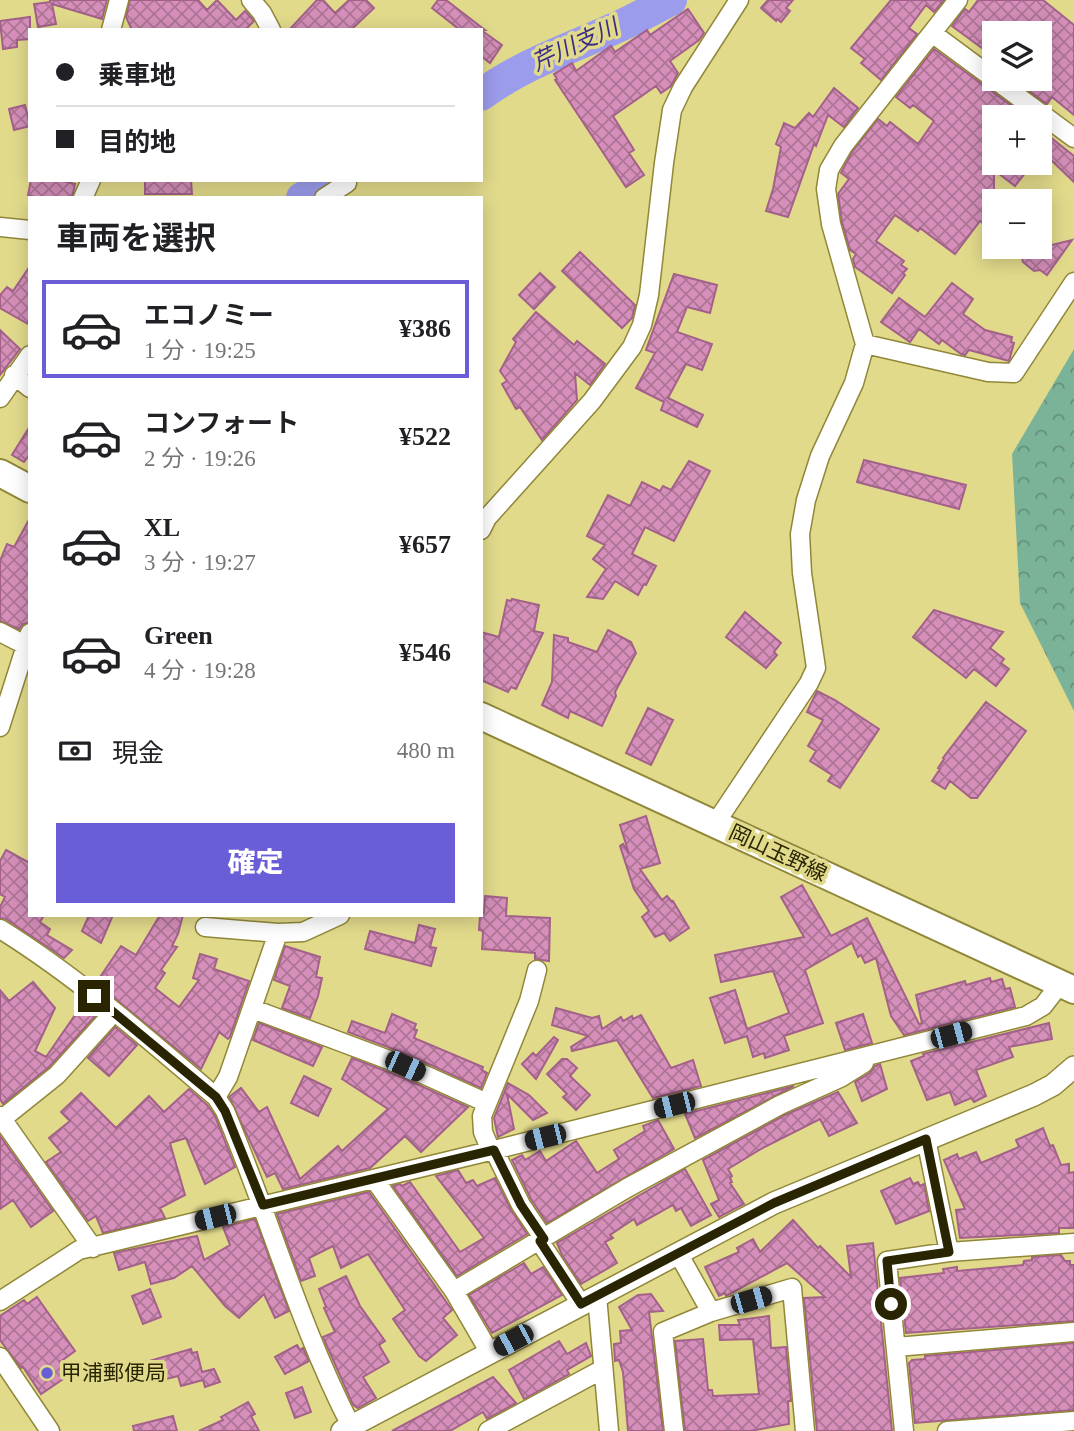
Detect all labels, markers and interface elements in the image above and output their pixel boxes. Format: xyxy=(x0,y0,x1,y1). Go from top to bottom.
water label: 芹川支川 xyxy=(528,13,625,76)
map controls xyxy=(982,21,1052,259)
button: layers xyxy=(982,21,1052,91)
text: 乗車地 xyxy=(98,61,176,90)
button: + xyxy=(982,105,1052,175)
text: 目的地 xyxy=(98,128,176,157)
button: − xyxy=(982,189,1052,259)
text: 車両を選択 xyxy=(56,220,216,256)
icon: car xyxy=(60,298,123,361)
text: エコノミー xyxy=(144,301,274,330)
text: ¥386 xyxy=(399,314,451,343)
text: 1 分 · 19:25 xyxy=(144,338,256,363)
icon: car xyxy=(60,406,123,469)
text: コンフォート xyxy=(144,409,299,438)
text: ¥522 xyxy=(399,422,451,451)
text: 2 分 · 19:26 xyxy=(144,446,256,471)
text: XL xyxy=(144,513,180,542)
icon: car xyxy=(60,514,123,577)
text: ¥657 xyxy=(399,530,451,559)
text: 3 分 · 19:27 xyxy=(144,550,256,575)
text: Green xyxy=(144,621,213,650)
icon: car xyxy=(60,622,123,685)
text: ¥546 xyxy=(399,638,451,667)
text: 4 分 · 19:28 xyxy=(144,658,256,683)
icon: cash xyxy=(56,732,94,770)
text: 480 m xyxy=(397,738,455,763)
text: 現金 xyxy=(112,739,164,768)
street label: 岡山玉野線 xyxy=(725,820,831,886)
button: 確定 xyxy=(56,823,455,903)
route end xyxy=(78,980,110,1012)
car xyxy=(928,1019,975,1051)
car xyxy=(382,1048,429,1084)
car xyxy=(652,1090,697,1120)
car xyxy=(523,1122,568,1152)
car xyxy=(193,1202,238,1232)
car xyxy=(728,1284,775,1316)
route start xyxy=(875,1288,907,1320)
car xyxy=(490,1321,537,1359)
place label: 甲浦郵便局 xyxy=(61,1361,166,1385)
marker: 甲浦郵便局 xyxy=(39,1365,55,1381)

